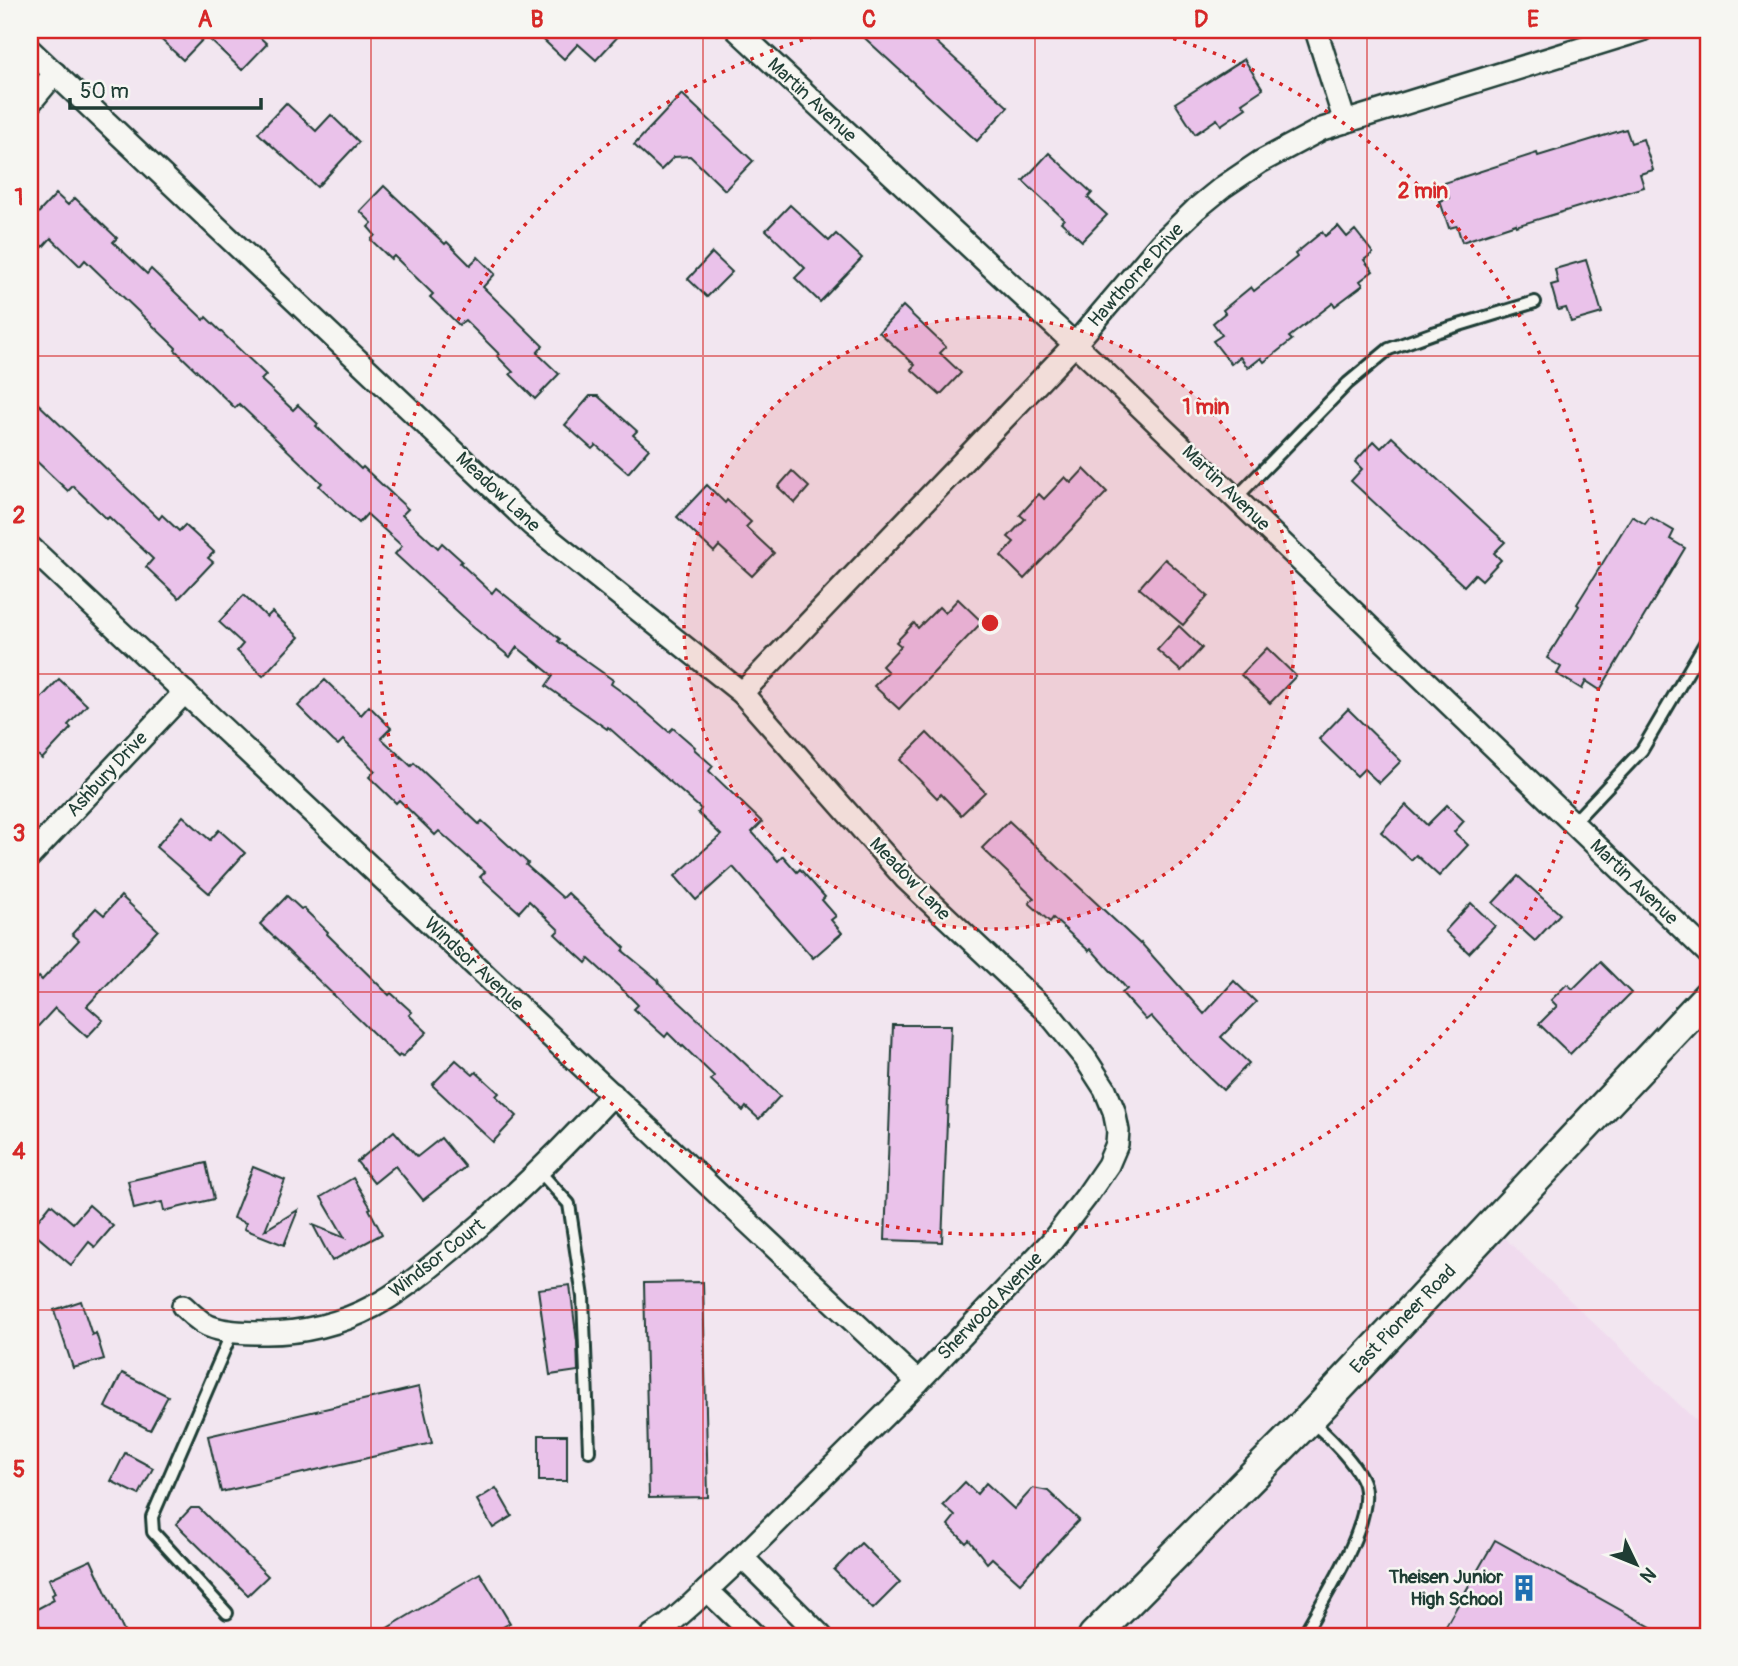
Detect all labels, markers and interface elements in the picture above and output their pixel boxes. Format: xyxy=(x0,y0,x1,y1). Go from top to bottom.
text: A xyxy=(198,5,213,34)
text: B xyxy=(530,5,544,34)
text: C xyxy=(862,5,876,34)
text: D xyxy=(1194,5,1208,34)
text: E xyxy=(1527,5,1539,34)
street label: Martin Avenue xyxy=(762,53,862,148)
scale bar xyxy=(70,66,261,110)
text: 50 m xyxy=(80,78,129,105)
text: 2 min xyxy=(1398,178,1448,205)
text: 1 xyxy=(15,183,24,212)
street label: Hawthorne Drive xyxy=(1083,217,1190,332)
text: 1 min xyxy=(1183,394,1230,421)
street label: Martin Avenue xyxy=(1177,440,1276,536)
street label: Meadow Lane xyxy=(451,447,546,538)
text: 2 xyxy=(13,501,26,530)
centre of rings xyxy=(978,611,1002,635)
street label: Ashbury Drive xyxy=(61,726,153,822)
text: 3 xyxy=(13,819,25,848)
street label: Meadow Lane xyxy=(864,832,956,926)
street label: Martin Avenue xyxy=(1585,834,1684,930)
street label: Windsor Avenue xyxy=(419,912,529,1017)
text: 4 xyxy=(12,1137,26,1166)
street label: Windsor Court xyxy=(384,1213,490,1303)
street label: Sherwood Avenue xyxy=(932,1246,1048,1365)
street label: East Pioneer Road xyxy=(1345,1259,1461,1379)
text: 5 xyxy=(13,1455,25,1484)
north arrow xyxy=(1602,1530,1672,1600)
text: N xyxy=(1634,1562,1661,1588)
place label: Theisen Junior High School xyxy=(1388,1565,1503,1611)
building icon: Theisen Junior High School xyxy=(1509,1573,1539,1603)

